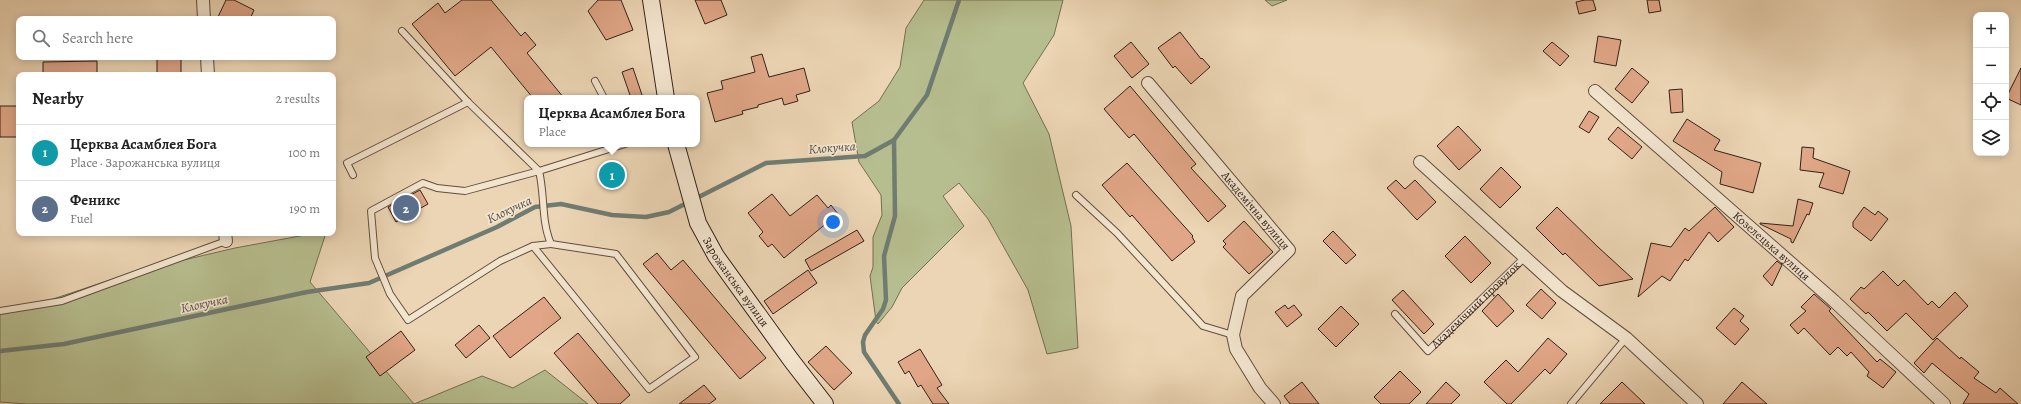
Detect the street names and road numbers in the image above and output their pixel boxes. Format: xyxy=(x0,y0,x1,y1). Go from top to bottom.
street label: Академічна вулиця xyxy=(1217,167,1294,254)
street label: Козелецька вулиця xyxy=(1729,208,1814,285)
street label: Зарожанська вулиця xyxy=(699,234,773,330)
street label: Академічний провулок xyxy=(1427,258,1524,353)

